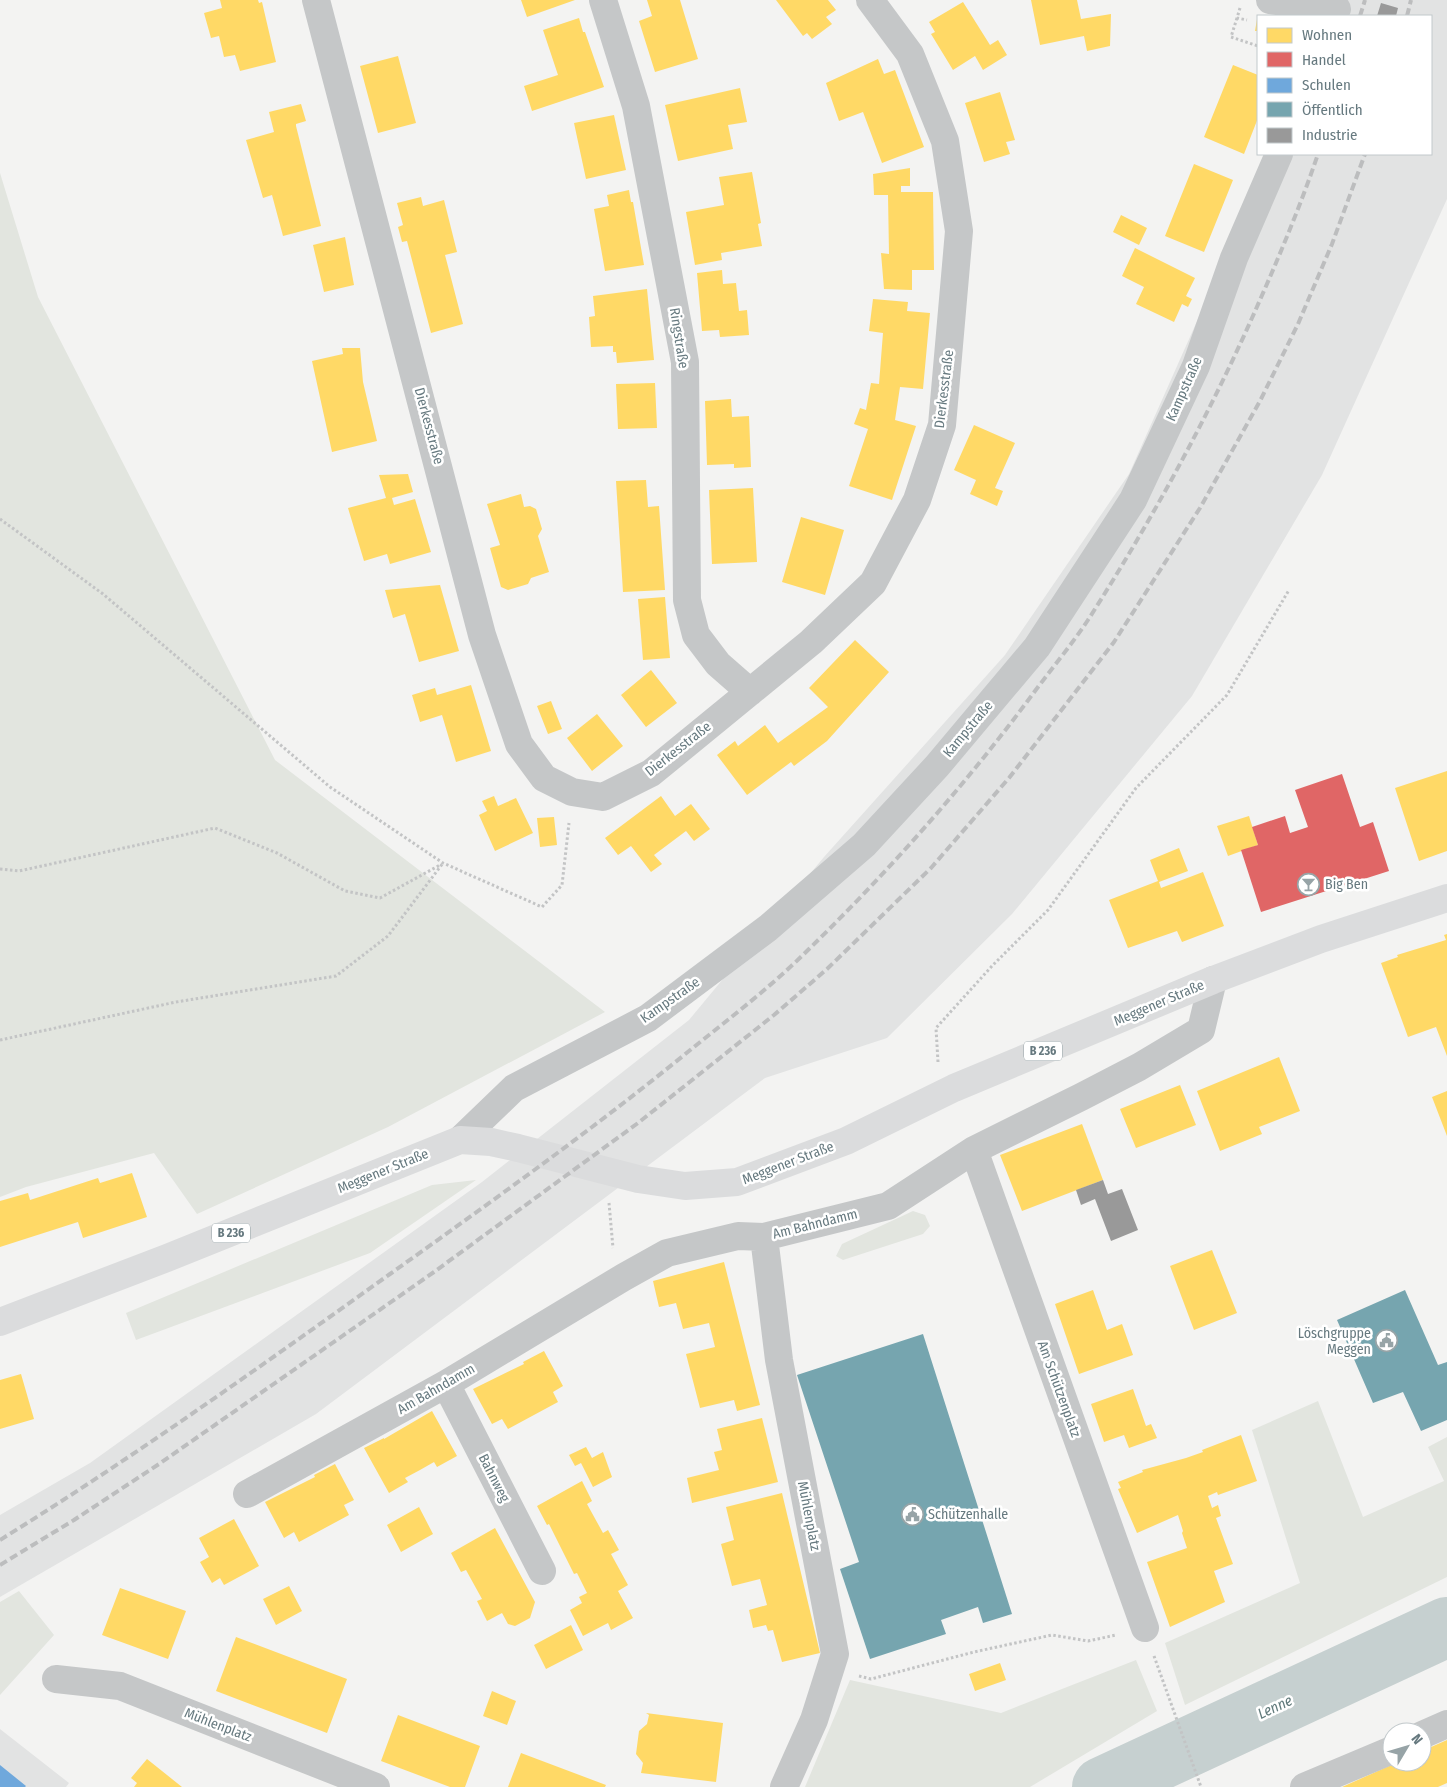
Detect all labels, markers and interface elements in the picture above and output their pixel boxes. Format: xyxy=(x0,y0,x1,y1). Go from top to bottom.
legend xyxy=(1257,15,1432,155)
text: Wohnen xyxy=(1302,26,1352,44)
text: Handel xyxy=(1302,51,1346,69)
text: Schulen xyxy=(1302,76,1351,94)
text: Öffentlich xyxy=(1302,101,1363,119)
text: Industrie xyxy=(1302,126,1357,144)
street label: Ringstraße xyxy=(666,306,692,370)
street label: Dierkesstraße xyxy=(931,349,957,429)
street label: Kampstraße xyxy=(1162,354,1206,424)
street label: Dierkesstraße xyxy=(411,386,447,466)
street label: Kampstraße xyxy=(939,697,997,761)
street label: Dierkesstraße xyxy=(642,718,714,780)
bar icon: Big Ben xyxy=(1297,872,1321,896)
place label: Big Ben xyxy=(1325,876,1368,893)
street label: Kampstraße xyxy=(637,973,703,1027)
street label: Meggener Straße xyxy=(1111,976,1207,1030)
road number: B 236 xyxy=(1024,1042,1062,1060)
street label: Meggener Straße xyxy=(740,1138,836,1188)
street label: Meggener Straße xyxy=(335,1145,431,1197)
street label: Am Bahndamm xyxy=(771,1205,859,1243)
road number: B 236 xyxy=(212,1224,250,1242)
place label: Löschgruppe Meggen xyxy=(1298,1325,1371,1358)
public building icon: Löschgruppe Meggen xyxy=(1375,1329,1399,1353)
street label: Am Schützenplatz xyxy=(1034,1338,1084,1440)
street label: Am Bahndamm xyxy=(394,1360,478,1418)
street label: Bahnweg xyxy=(475,1451,514,1505)
street label: Mühlenplatz xyxy=(794,1480,824,1553)
public building icon: Schützenhalle xyxy=(900,1502,924,1526)
place label: Schützenhalle xyxy=(928,1506,1008,1523)
water label: Lenne xyxy=(1255,1691,1295,1723)
street label: Mühlenplatz xyxy=(182,1704,254,1746)
north arrow xyxy=(1382,1722,1432,1772)
text: N xyxy=(1408,1731,1426,1748)

